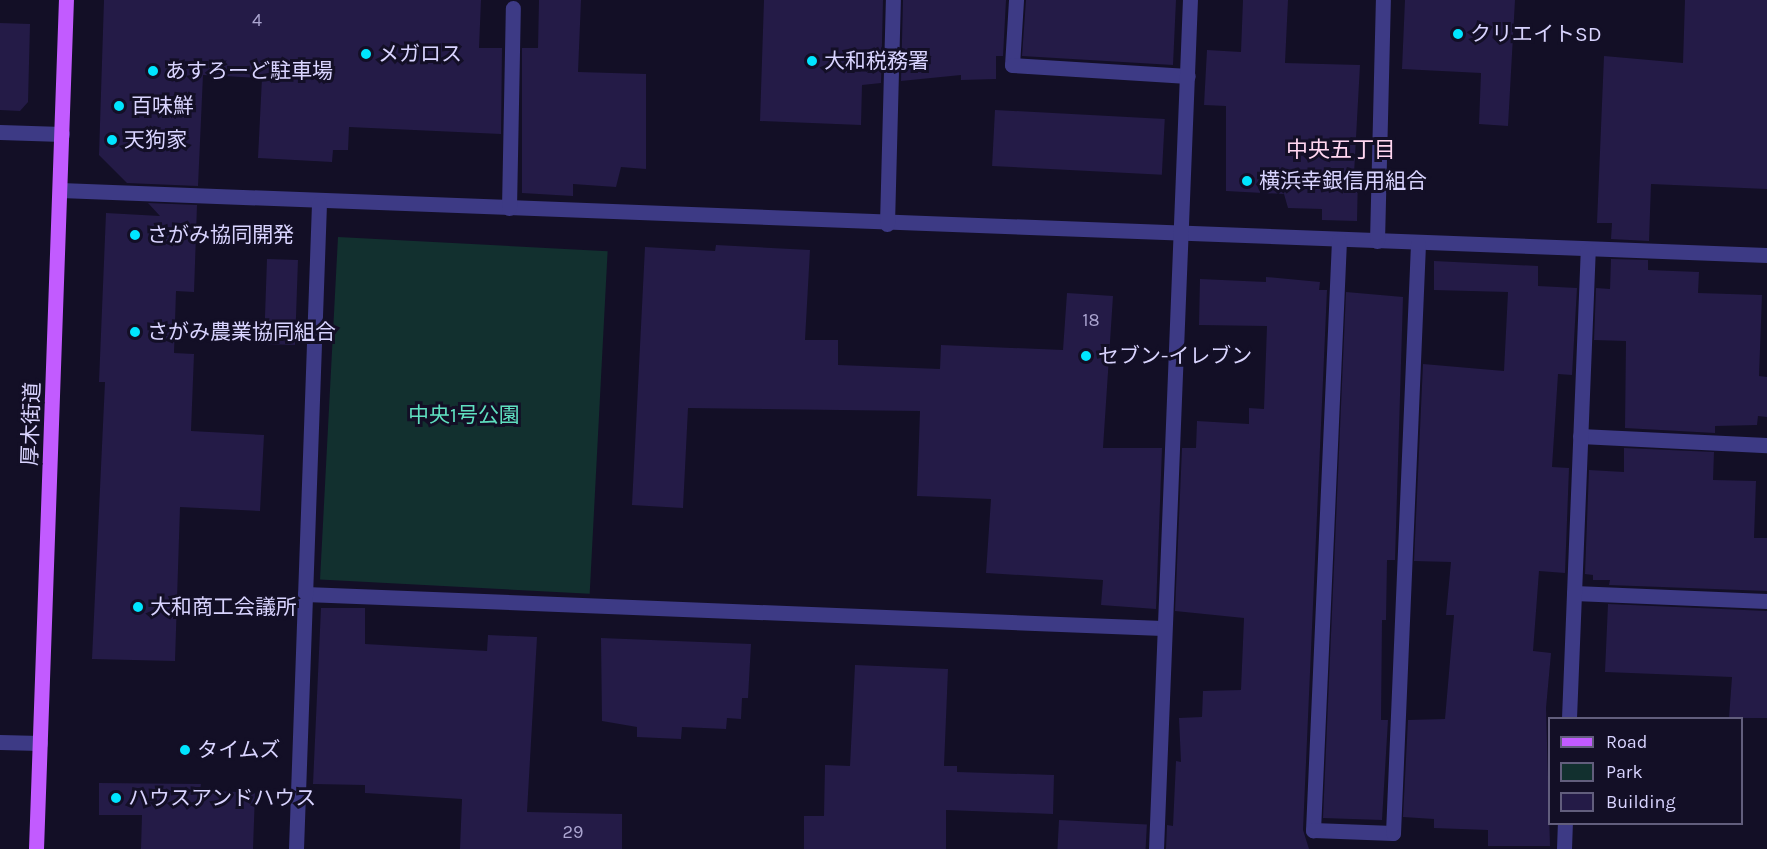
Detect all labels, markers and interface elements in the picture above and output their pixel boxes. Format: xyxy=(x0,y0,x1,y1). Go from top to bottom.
house number: 4 xyxy=(252,9,262,31)
place label: クリエイトSD xyxy=(1470,21,1602,47)
marker: クリエイトSD xyxy=(1451,27,1465,41)
place label: メガロス xyxy=(378,41,462,67)
marker: メガロス xyxy=(359,47,373,61)
place label: 大和税務署 xyxy=(824,48,929,74)
marker: 大和税務署 xyxy=(805,54,819,68)
place label: あすろーど駐車場 xyxy=(165,58,333,84)
marker: あすろーど駐車場 xyxy=(146,64,160,78)
place label: 百味鮮 xyxy=(131,93,194,119)
marker: 百味鮮 xyxy=(112,99,126,113)
place label: 天狗家 xyxy=(124,127,187,153)
marker: 天狗家 xyxy=(105,133,119,147)
district label: 中央五丁目 xyxy=(1286,138,1396,164)
place label: 横浜幸銀信用組合 xyxy=(1259,168,1427,194)
marker: 横浜幸銀信用組合 xyxy=(1240,174,1254,188)
place label: さがみ協同開発 xyxy=(147,222,294,248)
marker: さがみ協同開発 xyxy=(128,228,142,242)
house number: 18 xyxy=(1082,309,1100,331)
place label: さがみ農業協同組合 xyxy=(147,319,336,345)
marker: さがみ農業協同組合 xyxy=(128,325,142,339)
place label: セブン-イレブン xyxy=(1098,343,1252,369)
marker: セブン-イレブン xyxy=(1079,349,1093,363)
street label: 厚木街道 xyxy=(17,382,45,466)
park label: 中央1号公園 xyxy=(408,402,520,428)
place label: 大和商工会議所 xyxy=(150,594,297,620)
marker: 大和商工会議所 xyxy=(131,600,145,614)
legend xyxy=(1548,717,1743,825)
text: Road xyxy=(1606,731,1647,753)
place label: タイムズ xyxy=(197,737,281,763)
marker: タイムズ xyxy=(178,743,192,757)
text: Park xyxy=(1606,761,1643,783)
place label: ハウスアンドハウス xyxy=(128,785,317,811)
marker: ハウスアンドハウス xyxy=(109,791,123,805)
text: Building xyxy=(1606,791,1676,813)
house number: 29 xyxy=(563,821,583,843)

